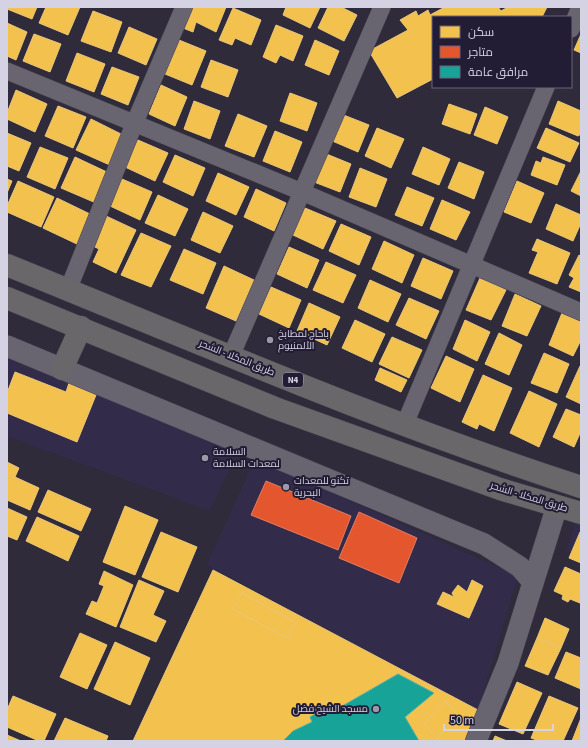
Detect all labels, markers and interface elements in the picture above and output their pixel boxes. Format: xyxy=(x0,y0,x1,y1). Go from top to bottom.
legend xyxy=(432,16,572,88)
text: سكن xyxy=(468,24,494,41)
text: متاجر xyxy=(467,44,493,61)
text: مرافق عامة xyxy=(468,64,528,81)
place label: باحاج لمطابخ الألمنيوم xyxy=(278,327,329,353)
marker: باحاج لمطابخ الألمنيوم xyxy=(265,335,275,345)
street label: طريق المكلا - الشحر xyxy=(196,336,277,380)
road number: N4 xyxy=(283,373,303,387)
place label: السلامة لمعدات السلامة xyxy=(213,445,280,471)
marker: السلامة لمعدات السلامة xyxy=(200,453,210,463)
place label: تكنو للمعدات البحرية xyxy=(294,474,349,500)
street label: طريق المكلا - الشحر xyxy=(487,478,570,515)
marker: تكنو للمعدات البحرية xyxy=(281,482,291,492)
place label: مسجد الشيخ فضل xyxy=(293,702,368,716)
marker: مسجد الشيخ فضل xyxy=(371,704,381,714)
scale bar xyxy=(444,706,553,732)
text: 50 m xyxy=(450,712,474,729)

